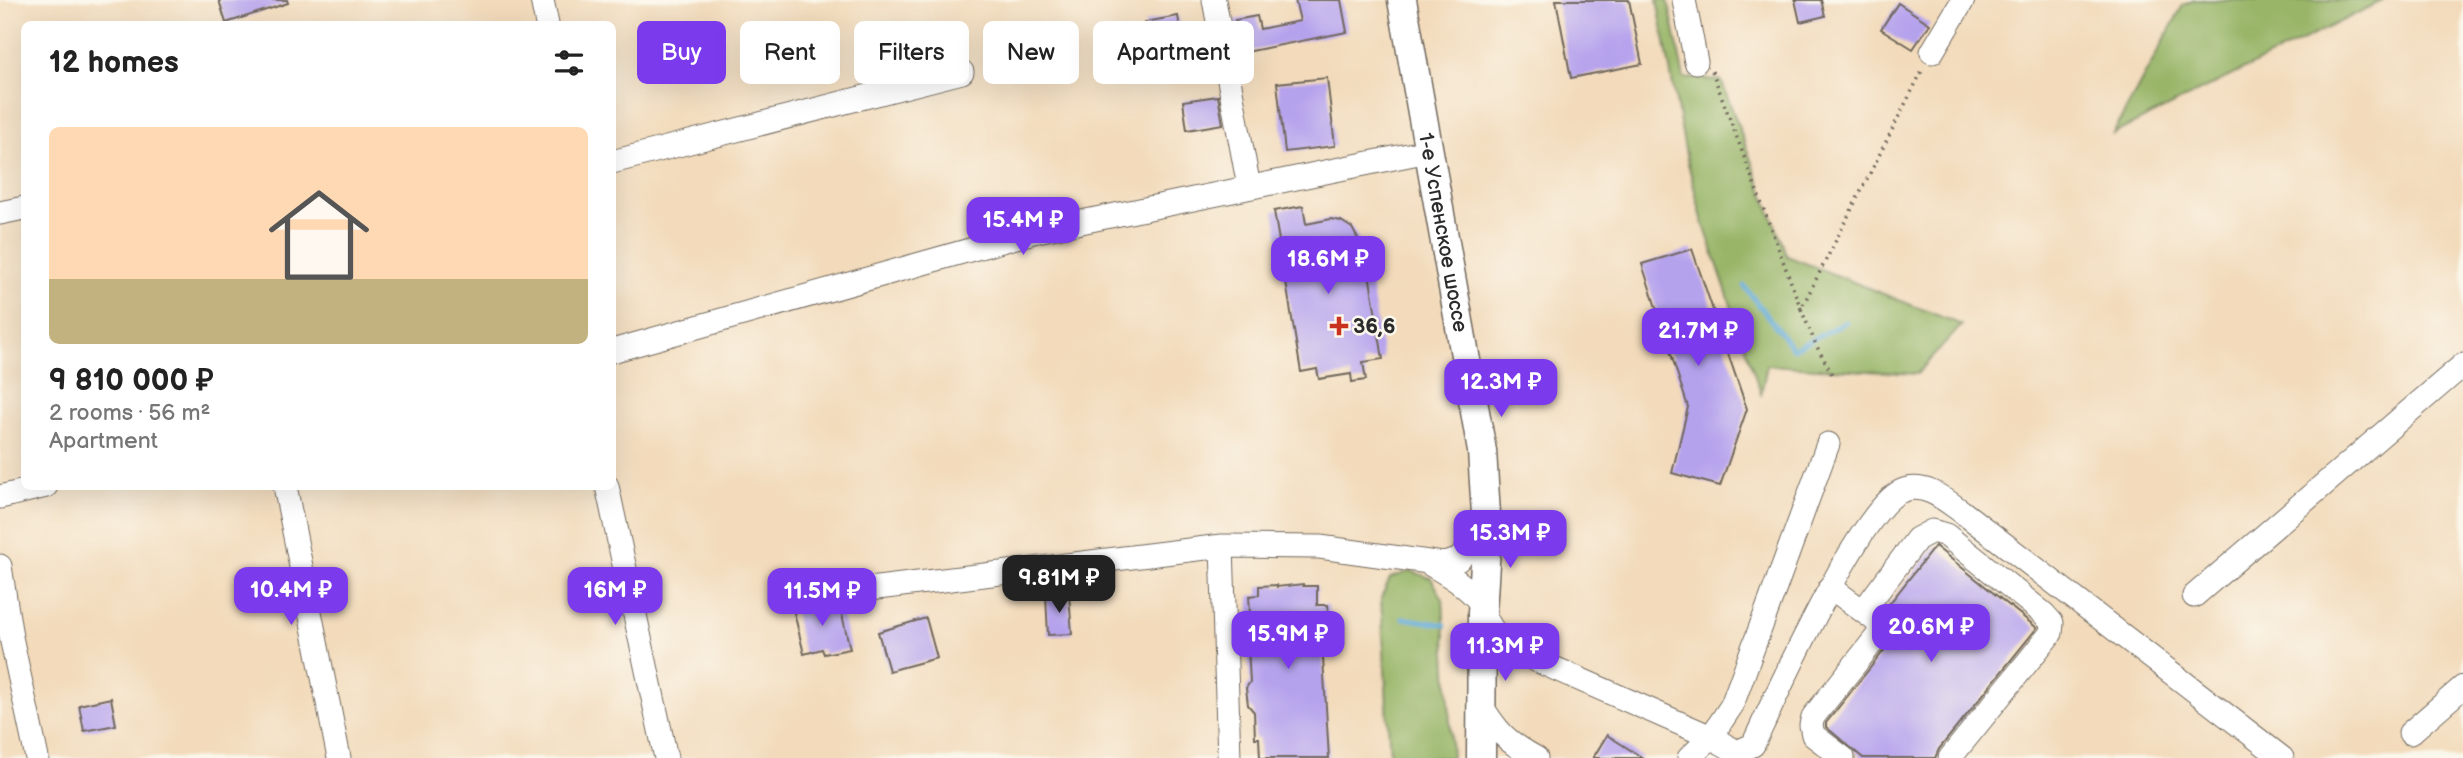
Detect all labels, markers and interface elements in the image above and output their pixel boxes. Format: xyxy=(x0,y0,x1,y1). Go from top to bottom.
chip: Buy xyxy=(637,21,726,84)
chip: Rent xyxy=(740,21,840,84)
chip: Filters xyxy=(854,21,969,84)
chip: New xyxy=(983,21,1079,84)
chip: Apartment xyxy=(1093,21,1254,84)
icon: filters xyxy=(550,44,588,82)
text: 12 homes xyxy=(49,45,179,81)
street label: 1-е Успенское шоссе xyxy=(1413,131,1473,334)
icon: home xyxy=(256,172,382,298)
pin: 15.4M ₽ xyxy=(958,198,1088,257)
text: 15.4M ₽ xyxy=(983,206,1063,234)
pin: 18.6M ₽ xyxy=(1263,236,1393,296)
text: 18.6M ₽ xyxy=(1287,245,1369,273)
pin: 21.7M ₽ xyxy=(1633,308,1763,368)
place label: 36,6 xyxy=(1353,314,1395,339)
text: 21.7M ₽ xyxy=(1658,317,1738,345)
marker: 36,6 xyxy=(1331,318,1347,334)
pin: 12.3M ₽ xyxy=(1436,360,1566,419)
text: 9 810 000 ₽ xyxy=(49,363,214,399)
text: 12.3M ₽ xyxy=(1460,368,1542,396)
text: 2 rooms · 56 m² xyxy=(49,399,211,427)
text: Apartment xyxy=(49,427,158,455)
pin: 15.3M ₽ xyxy=(1445,510,1575,570)
text: 15.3M ₽ xyxy=(1470,519,1550,547)
pin: 9.81M ₽ xyxy=(994,556,1124,615)
text: 9.81M ₽ xyxy=(1018,564,1100,592)
pin: 10.4M ₽ xyxy=(226,568,356,627)
pin: 16M ₽ xyxy=(566,568,664,627)
pin: 11.5M ₽ xyxy=(757,568,887,628)
text: 10.4M ₽ xyxy=(250,576,332,604)
text: 16M ₽ xyxy=(583,576,647,604)
text: 11.5M ₽ xyxy=(783,577,861,605)
pin: 20.6M ₽ xyxy=(1866,604,1996,664)
pin: 15.9M ₽ xyxy=(1223,612,1353,671)
text: 20.6M ₽ xyxy=(1888,613,1974,641)
text: 15.9M ₽ xyxy=(1248,620,1328,648)
pin: 11.3M ₽ xyxy=(1440,624,1570,683)
text: 11.3M ₽ xyxy=(1466,632,1544,660)

